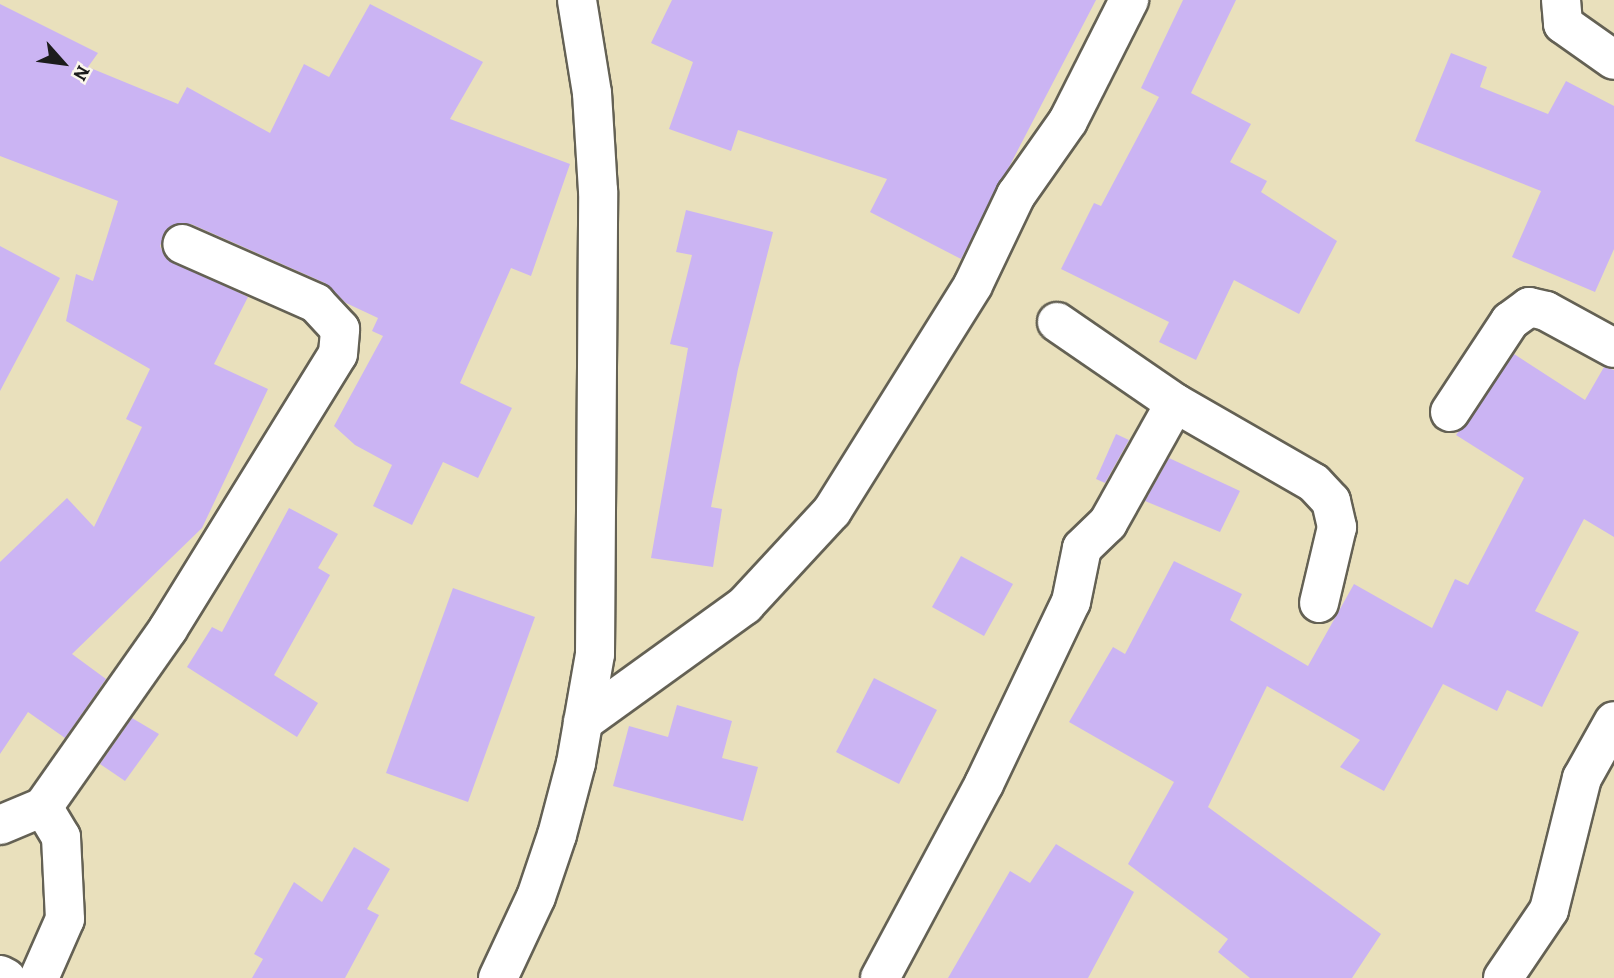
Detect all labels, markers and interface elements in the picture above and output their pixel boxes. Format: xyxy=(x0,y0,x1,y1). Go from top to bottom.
north arrow xyxy=(28,28,98,98)
text: N xyxy=(67,61,96,85)

